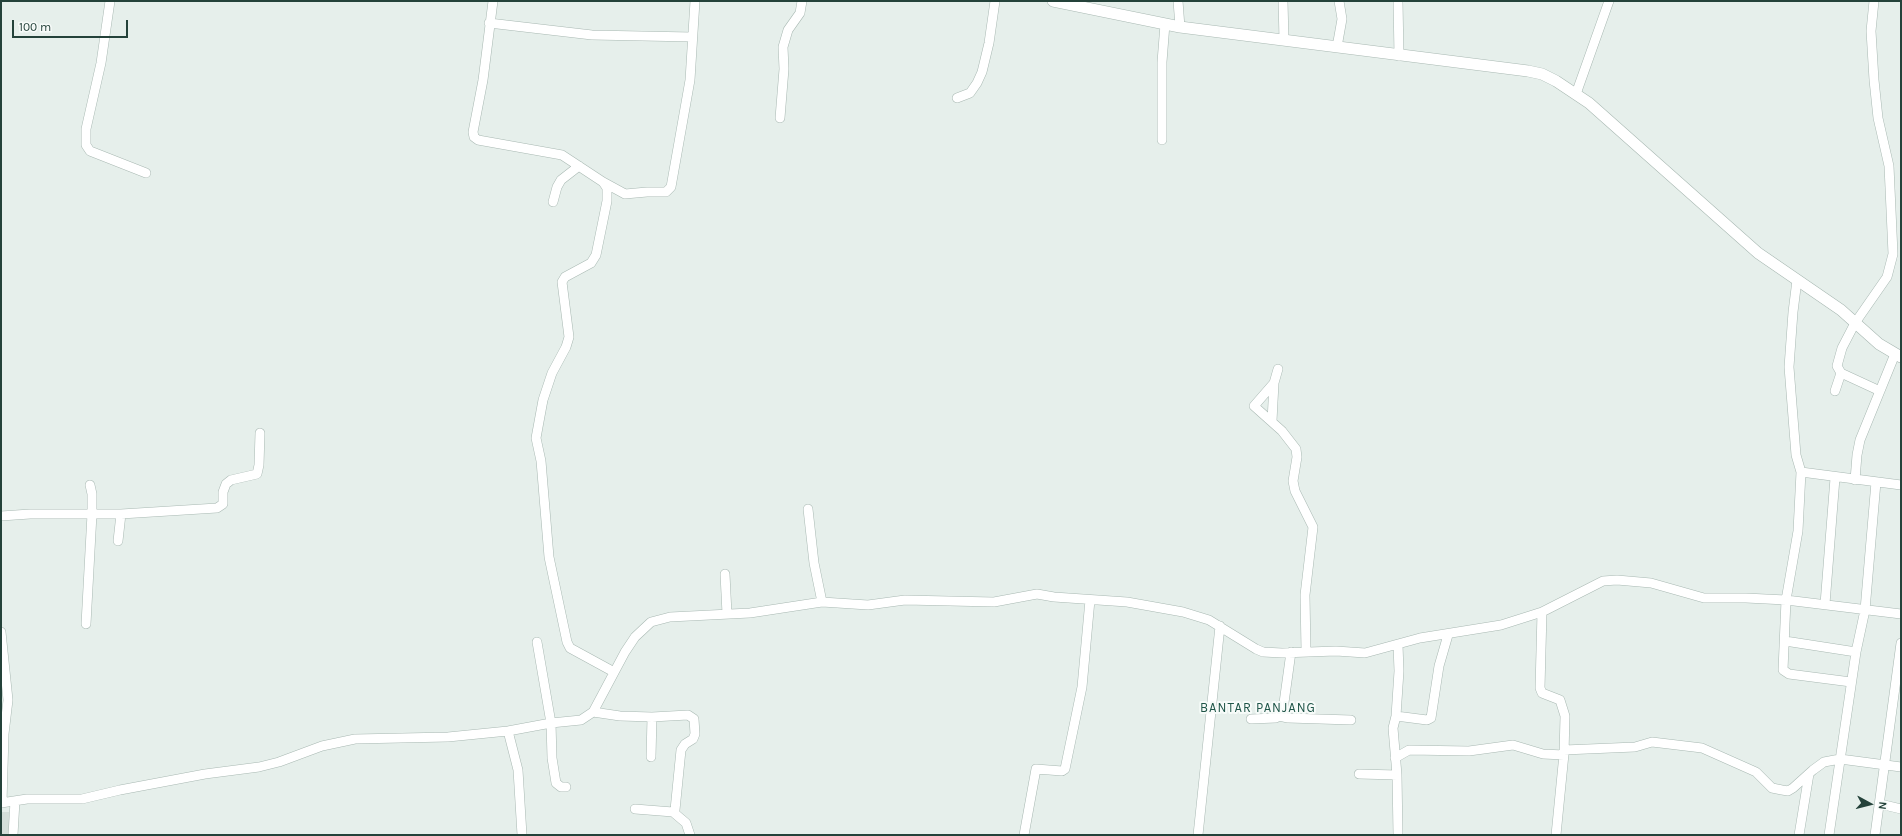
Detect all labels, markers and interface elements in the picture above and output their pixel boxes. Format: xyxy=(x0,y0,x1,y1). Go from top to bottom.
scale bar xyxy=(14,12,130,38)
text: 100 m xyxy=(19,20,51,34)
district label: BANTAR PANJANG xyxy=(1200,700,1316,716)
north arrow xyxy=(1850,784,1890,824)
text: N xyxy=(1875,801,1889,810)

